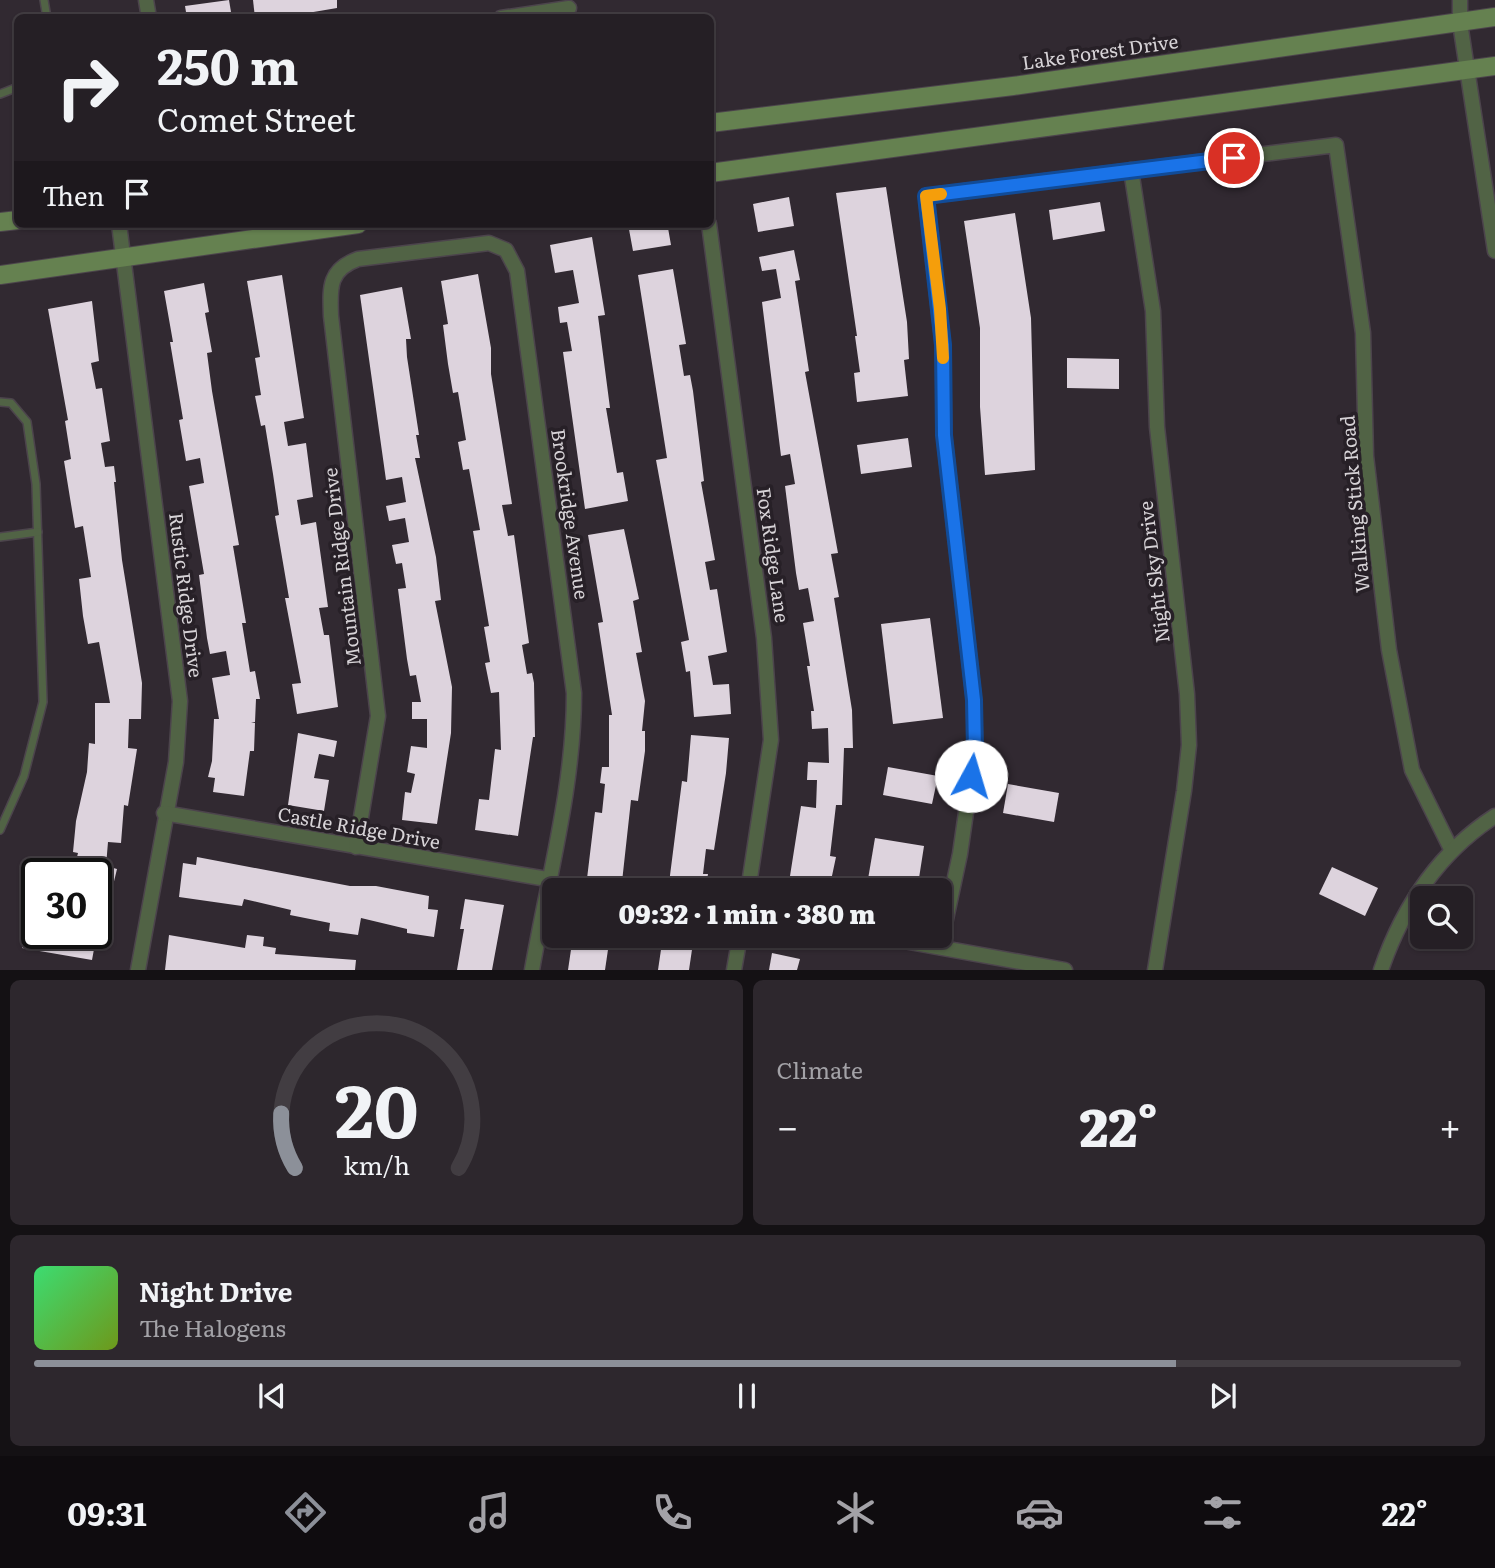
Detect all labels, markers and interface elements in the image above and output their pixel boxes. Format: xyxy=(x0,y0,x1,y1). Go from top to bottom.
street label: Lake Forest Drive xyxy=(1020,26,1180,76)
text: 250 m xyxy=(157,27,299,100)
icon: right xyxy=(42,42,133,133)
text: Comet Street xyxy=(157,94,356,142)
pin xyxy=(1204,128,1264,188)
icon: arrive xyxy=(1215,139,1253,177)
text: Then xyxy=(42,175,104,214)
icon: arrive xyxy=(118,175,156,213)
street label: Walking Stick Road xyxy=(1332,414,1376,594)
street label: Brookridge Avenue xyxy=(545,427,597,601)
street label: Mountain Ridge Drive xyxy=(315,466,367,668)
street label: Fox Ridge Lane xyxy=(751,485,797,624)
street label: Night Sky Drive xyxy=(1130,499,1176,645)
street label: Rustic Ridge Drive xyxy=(163,511,211,679)
position arrow xyxy=(934,739,1008,813)
street label: Castle Ridge Drive xyxy=(276,799,443,855)
speed limit sign: 30 xyxy=(21,858,112,949)
map controls xyxy=(1410,886,1473,949)
button: search xyxy=(1410,886,1473,949)
text: 09:32 · 1 min · 380 m xyxy=(618,893,876,932)
text: Climate xyxy=(777,1052,863,1086)
text: 20 xyxy=(334,1053,418,1161)
text: 22° xyxy=(1080,1086,1158,1163)
text: − xyxy=(777,1096,799,1153)
text: + xyxy=(1439,1096,1461,1153)
text: km/h xyxy=(343,1146,410,1183)
text: Night Drive xyxy=(139,1271,293,1310)
text: The Halogens xyxy=(139,1310,286,1344)
icon: previous xyxy=(253,1377,291,1415)
icon: pause xyxy=(728,1377,766,1415)
icon: next xyxy=(1204,1377,1242,1415)
text: 09:31 xyxy=(67,1488,147,1536)
icon: directions xyxy=(281,1488,330,1537)
icon: music xyxy=(465,1488,514,1537)
icon: phone xyxy=(648,1488,697,1537)
icon: climate xyxy=(831,1488,880,1537)
icon: car xyxy=(1015,1488,1064,1537)
icon: filters xyxy=(1198,1488,1247,1537)
text: 22° xyxy=(1381,1488,1428,1536)

